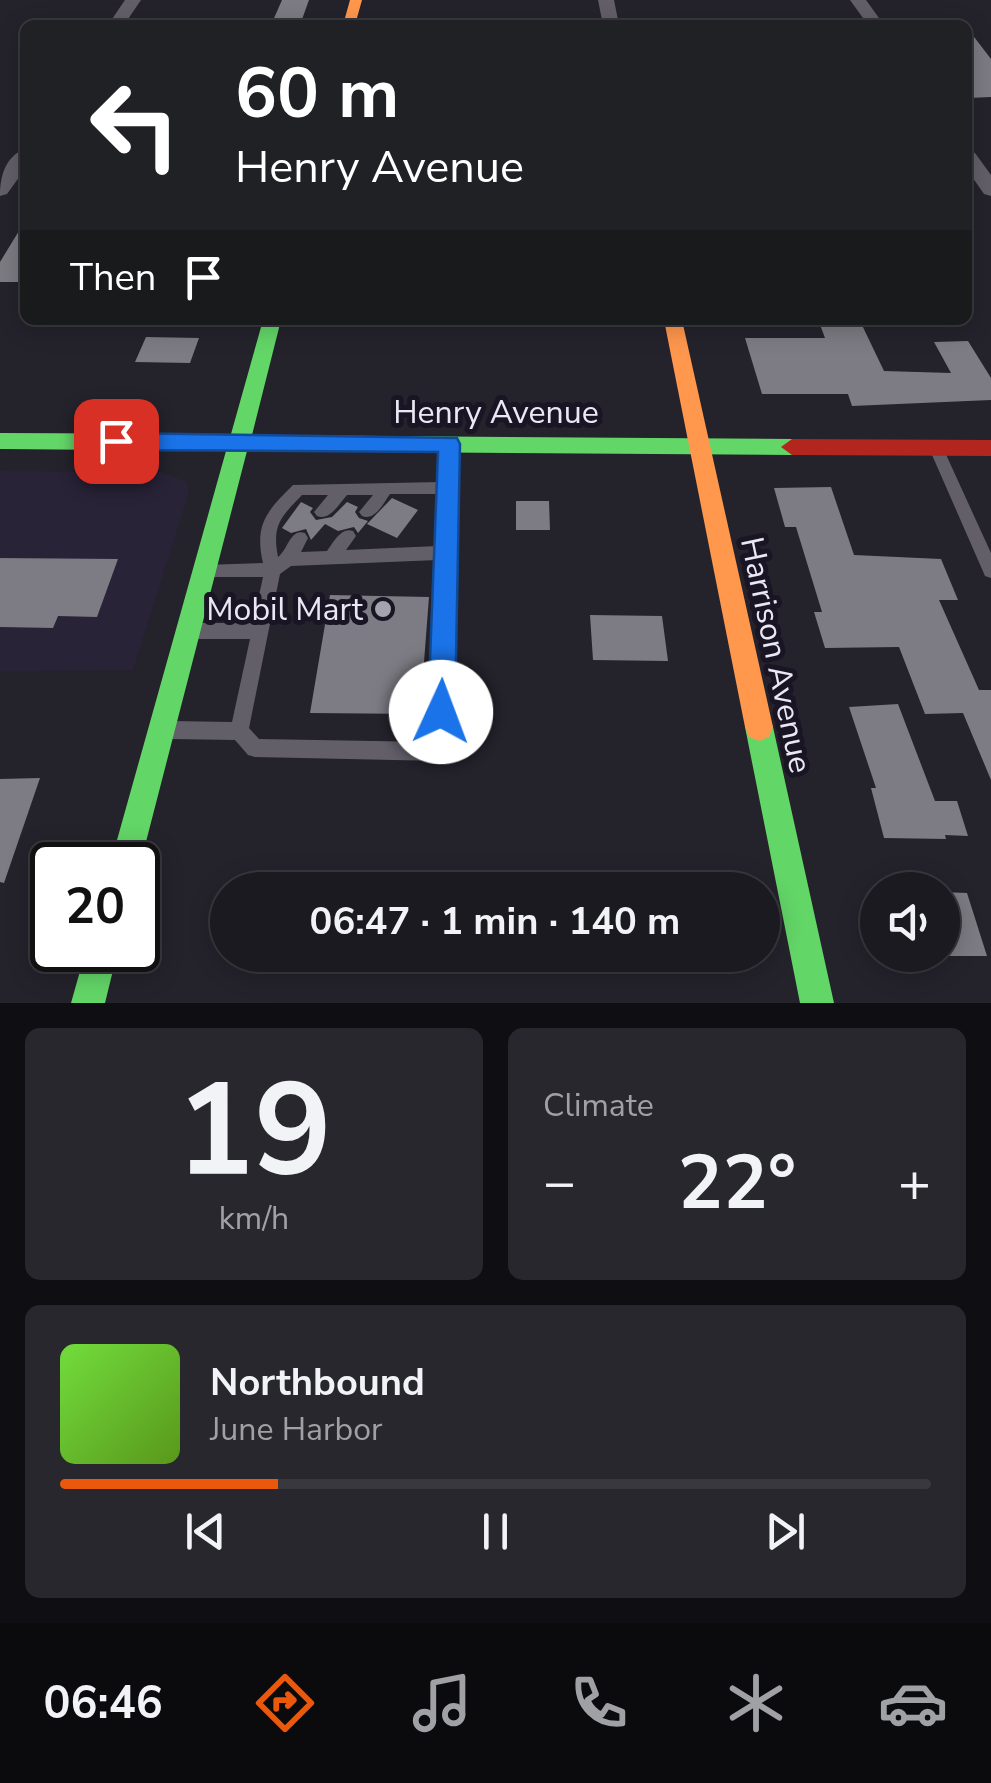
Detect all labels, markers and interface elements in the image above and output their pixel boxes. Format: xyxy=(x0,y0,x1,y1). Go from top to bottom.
text: 60 m xyxy=(235,46,399,142)
icon: left xyxy=(70,60,200,190)
text: Henry Avenue xyxy=(235,137,524,198)
icon: arrive xyxy=(176,250,231,305)
text: Then xyxy=(70,252,156,303)
street label: Henry Avenue xyxy=(393,391,599,434)
pin xyxy=(74,399,159,484)
icon: arrive xyxy=(89,414,144,469)
street label: Harrison Avenue xyxy=(730,533,822,777)
place label: Mobil Mart xyxy=(206,588,364,631)
marker: Mobil Mart xyxy=(372,598,394,620)
position arrow xyxy=(389,660,493,764)
speed limit sign: 20 xyxy=(30,842,160,972)
map controls xyxy=(860,872,960,972)
button: sound xyxy=(860,872,960,972)
text: 06:47 · 1 min · 140 m xyxy=(310,896,680,947)
text: 19 xyxy=(176,1043,332,1220)
text: Climate xyxy=(543,1084,654,1127)
text: 22° xyxy=(678,1132,796,1234)
text: − xyxy=(543,1145,576,1220)
text: + xyxy=(898,1145,931,1220)
text: km/h xyxy=(219,1197,289,1240)
text: Northbound xyxy=(210,1357,425,1408)
text: June Harbor xyxy=(210,1408,382,1451)
icon: previous xyxy=(178,1504,233,1559)
icon: pause xyxy=(468,1504,523,1559)
icon: next xyxy=(758,1504,813,1559)
icon: directions xyxy=(250,1668,320,1738)
icon: music xyxy=(407,1668,477,1738)
icon: phone xyxy=(564,1668,634,1738)
icon: climate xyxy=(721,1668,791,1738)
icon: car xyxy=(878,1668,948,1738)
text: 06:46 xyxy=(43,1673,163,1734)

